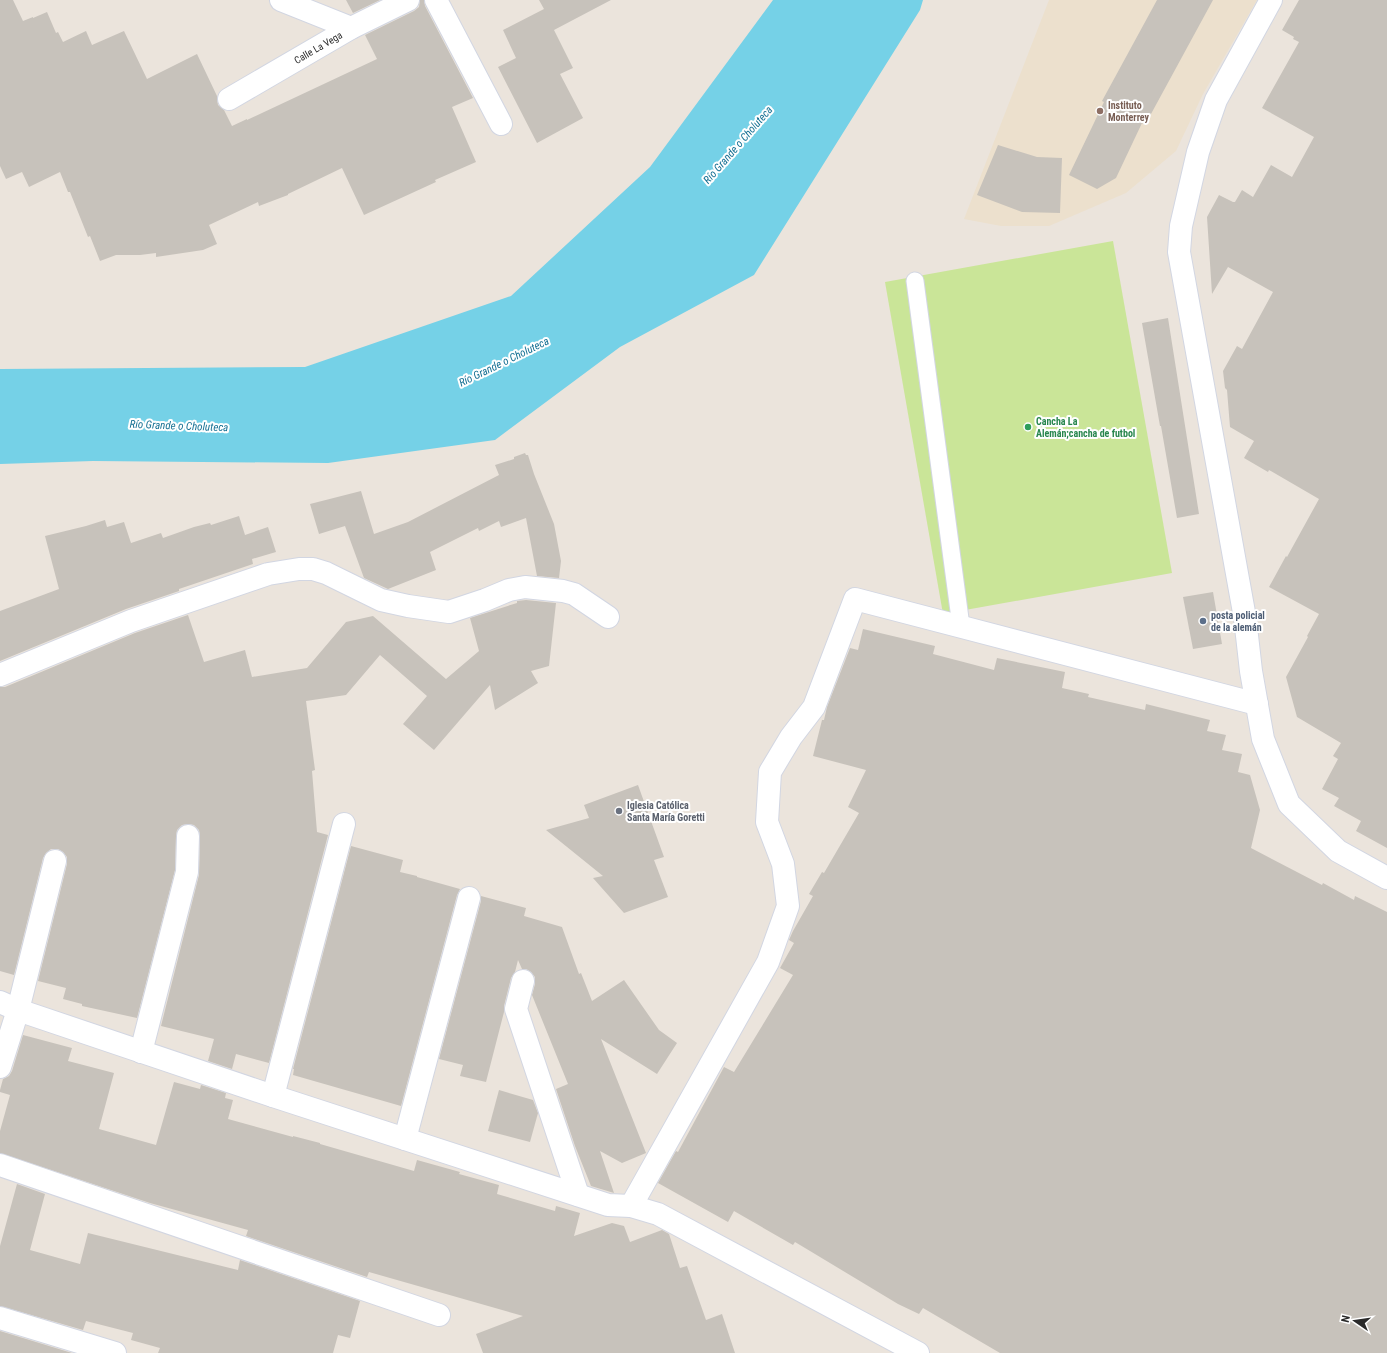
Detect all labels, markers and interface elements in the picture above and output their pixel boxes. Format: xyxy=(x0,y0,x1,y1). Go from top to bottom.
street label: Calle La Vega xyxy=(292,29,344,65)
place label: Instituto Monterrey xyxy=(1108,100,1150,123)
water label: Río Grande o Choluteca xyxy=(701,103,775,187)
marker: Instituto Monterrey xyxy=(1095,106,1105,116)
water label: Río Grande o Choluteca xyxy=(457,335,551,389)
place label: Cancha La Alemán;cancha de futbol xyxy=(1036,416,1135,440)
water label: Río Grande o Choluteca xyxy=(129,418,229,434)
marker: Cancha La Alemán;cancha de futbol xyxy=(1023,422,1033,432)
place label: posta policial de la alemán xyxy=(1211,610,1265,633)
marker: posta policial de la alemán xyxy=(1198,616,1208,626)
place label: Iglesia Católica Santa María Goretti xyxy=(627,800,705,823)
marker: Iglesia Católica Santa María Goretti xyxy=(614,806,624,816)
north arrow xyxy=(1335,1301,1375,1341)
text: N xyxy=(1339,1314,1353,1324)

